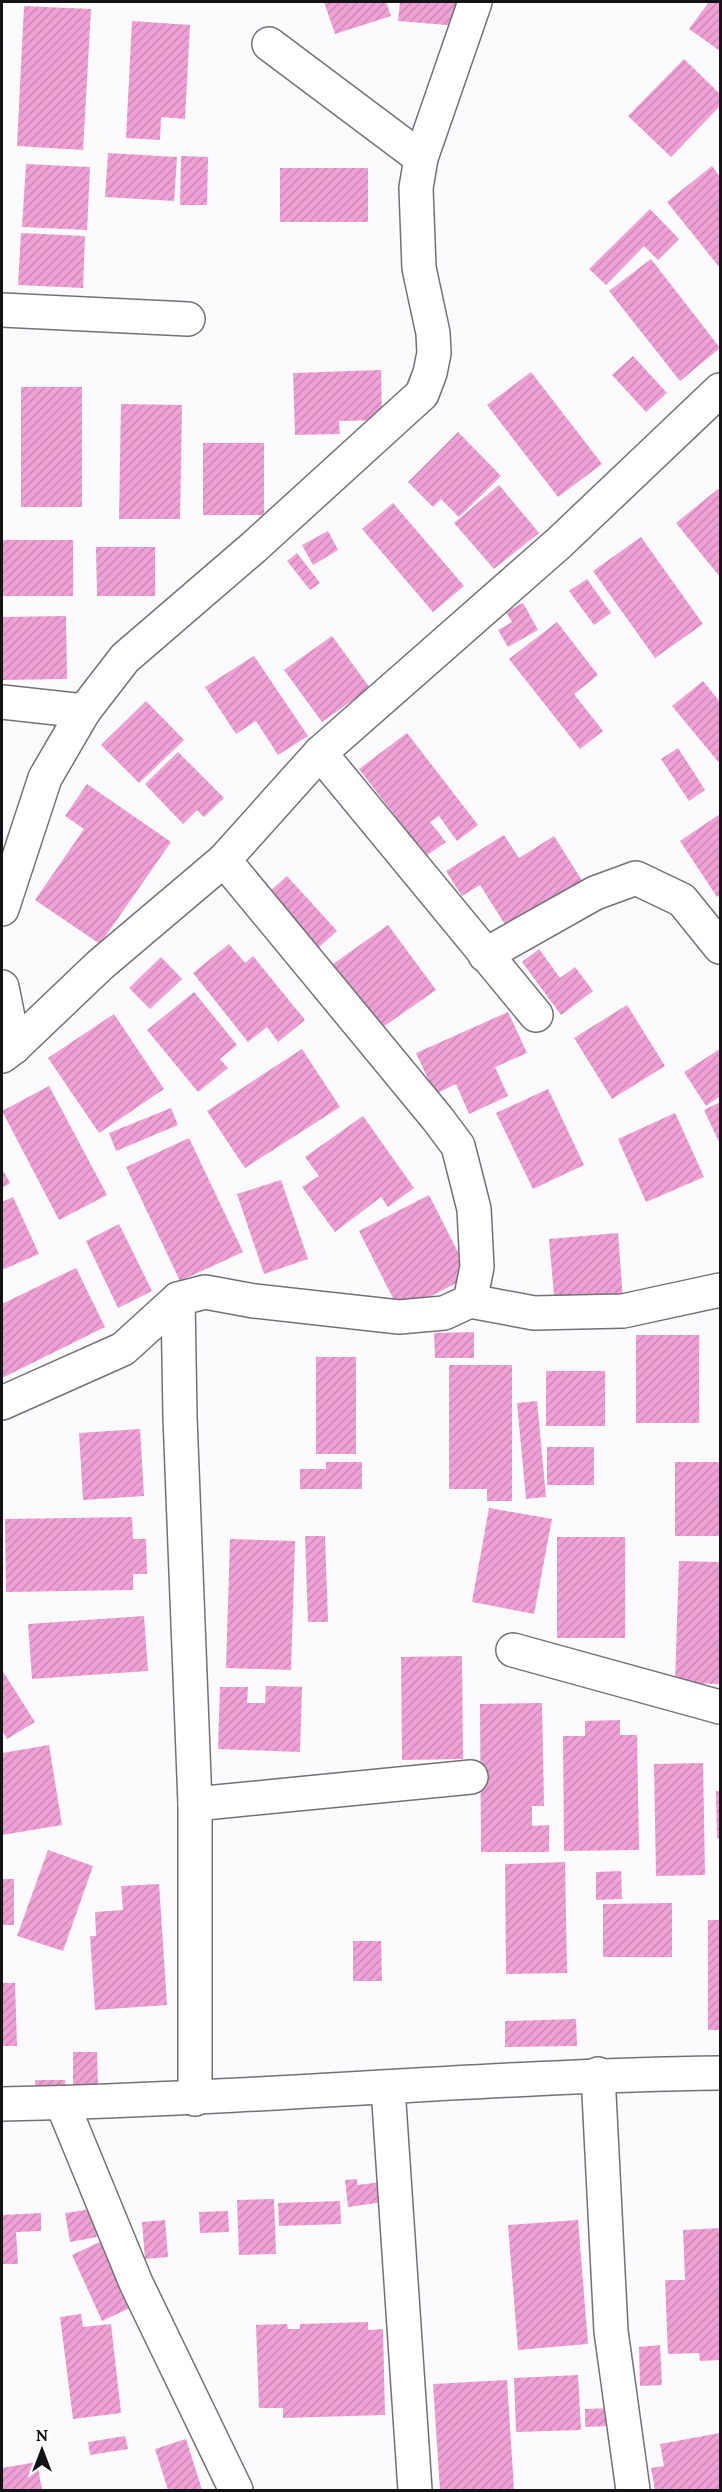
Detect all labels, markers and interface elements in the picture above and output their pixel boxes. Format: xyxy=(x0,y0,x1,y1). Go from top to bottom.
north arrow xyxy=(12,2420,72,2480)
text: N xyxy=(36,2425,48,2445)

